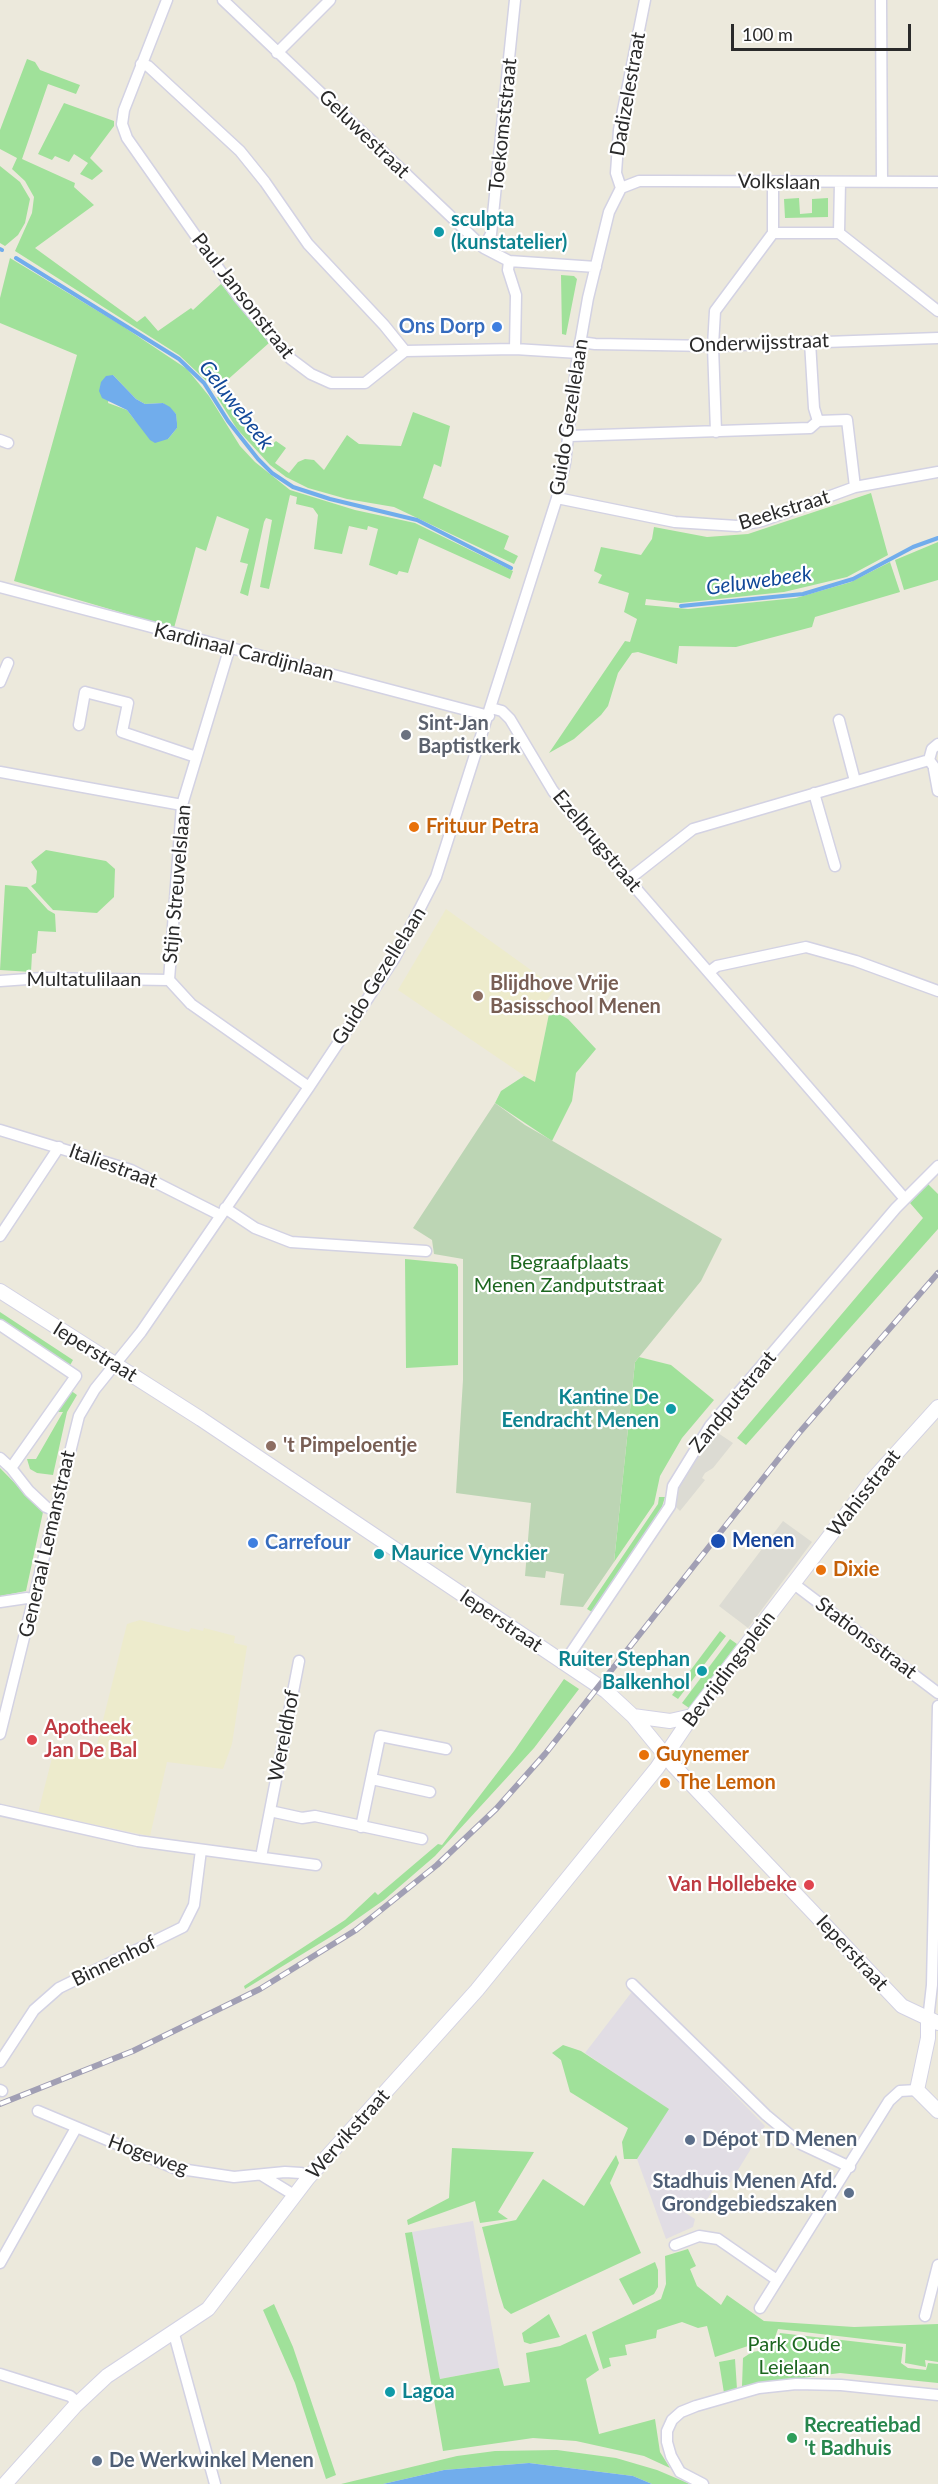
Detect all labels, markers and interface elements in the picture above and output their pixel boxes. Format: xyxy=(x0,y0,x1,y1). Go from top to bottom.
scale bar xyxy=(734,12,914,50)
text: 100 m xyxy=(742,23,793,45)
street label: Dadizelestraat xyxy=(605,30,651,158)
street label: Toekomststraat xyxy=(484,57,522,193)
street label: Geluwestraat xyxy=(314,85,414,183)
street label: Volkslaan xyxy=(737,169,821,195)
place label: sculpta (kunstatelier) xyxy=(451,208,567,255)
marker: sculpta (kunstatelier) xyxy=(432,225,446,239)
street label: Paul Jansonstraat xyxy=(187,228,299,364)
place label: Ons Dorp xyxy=(399,315,485,339)
marker: Ons Dorp xyxy=(490,320,504,334)
street label: Onderwijsstraat xyxy=(689,329,829,357)
street label: Guido Gezellelaan xyxy=(545,337,593,497)
water label: Geluwebeek xyxy=(193,355,279,455)
street label: Beekstraat xyxy=(736,485,832,535)
water label: Geluwebeek xyxy=(705,561,813,601)
street label: Kardinaal Cardijnlaan xyxy=(151,618,337,686)
place label: Sint-Jan Baptistkerk xyxy=(418,712,520,759)
marker: Sint-Jan Baptistkerk xyxy=(399,728,413,742)
street label: Ezelbrugstraat xyxy=(547,785,647,897)
street label: Stijn Streuvelslaan xyxy=(158,803,196,965)
place label: Frituur Petra xyxy=(426,815,539,839)
marker: Frituur Petra xyxy=(407,820,421,834)
street label: Guido Gezellelaan xyxy=(327,903,431,1049)
street label: Multatulilaan xyxy=(27,968,141,992)
place label: Blijdhove Vrije Basisschool Menen xyxy=(490,972,661,1019)
marker: Blijdhove Vrije Basisschool Menen xyxy=(471,989,485,1003)
street label: Italiestraat xyxy=(65,1139,161,1193)
park label: Begraafplaats Menen Zandputstraat xyxy=(474,1251,664,1298)
street label: Ieperstraat xyxy=(48,1317,142,1387)
street label: Zandputstraat xyxy=(685,1346,781,1458)
place label: Kantine De Eendracht Menen xyxy=(502,1386,659,1433)
marker: Kantine De Eendracht Menen xyxy=(664,1402,678,1416)
place label: 't Pimpeloentje xyxy=(283,1434,417,1458)
marker: 't Pimpeloentje xyxy=(264,1439,278,1453)
street label: Wahisstraat xyxy=(823,1445,905,1541)
street label: Generaal Lemanstraat xyxy=(14,1448,80,1640)
place label: Menen xyxy=(732,1529,795,1553)
place label: Carrefour xyxy=(265,1531,351,1555)
marker: Menen xyxy=(709,1532,727,1550)
marker: Carrefour xyxy=(246,1536,260,1550)
place label: Maurice Vynckier xyxy=(391,1542,547,1566)
marker: Maurice Vynckier xyxy=(372,1547,386,1561)
place label: Dixie xyxy=(833,1558,879,1582)
marker: Dixie xyxy=(814,1563,828,1577)
street label: Ieperstraat xyxy=(455,1585,547,1657)
street label: Stationsstraat xyxy=(811,1592,921,1684)
street label: Bevrijdingsplein xyxy=(678,1606,780,1732)
place label: Ruiter Stephan Balkenhol xyxy=(558,1648,690,1695)
marker: Ruiter Stephan Balkenhol xyxy=(695,1664,709,1678)
street label: Wereldhof xyxy=(263,1688,305,1784)
place label: Apotheek Jan De Bal xyxy=(44,1716,137,1763)
marker: Apotheek Jan De Bal xyxy=(25,1733,39,1747)
place label: Guynemer xyxy=(656,1743,749,1767)
marker: Guynemer xyxy=(637,1748,651,1762)
place label: The Lemon xyxy=(677,1771,776,1795)
marker: The Lemon xyxy=(658,1776,672,1790)
place label: Van Hollebeke xyxy=(668,1873,797,1897)
marker: Van Hollebeke xyxy=(802,1878,816,1892)
street label: Ieperstraat xyxy=(811,1910,893,1996)
street label: Binnenhof xyxy=(68,1930,160,1992)
street label: Wervikstraat xyxy=(301,2084,395,2184)
place label: Dépot TD Menen xyxy=(702,2128,857,2152)
street label: Hogeweg xyxy=(105,2129,191,2181)
marker: Dépot TD Menen xyxy=(683,2133,697,2147)
place label: Stadhuis Menen Afd. Grondgebiedszaken xyxy=(652,2170,837,2217)
marker: Stadhuis Menen Afd. Grondgebiedszaken xyxy=(842,2186,856,2200)
park label: Park Oude Leielaan xyxy=(748,2333,840,2380)
place label: Lagoa xyxy=(402,2380,455,2404)
marker: Lagoa xyxy=(383,2385,397,2399)
place label: Recreatiebad 't Badhuis xyxy=(804,2414,921,2461)
marker: Recreatiebad 't Badhuis xyxy=(785,2431,799,2445)
place label: De Werkwinkel Menen xyxy=(109,2449,314,2473)
marker: De Werkwinkel Menen xyxy=(90,2454,104,2468)

